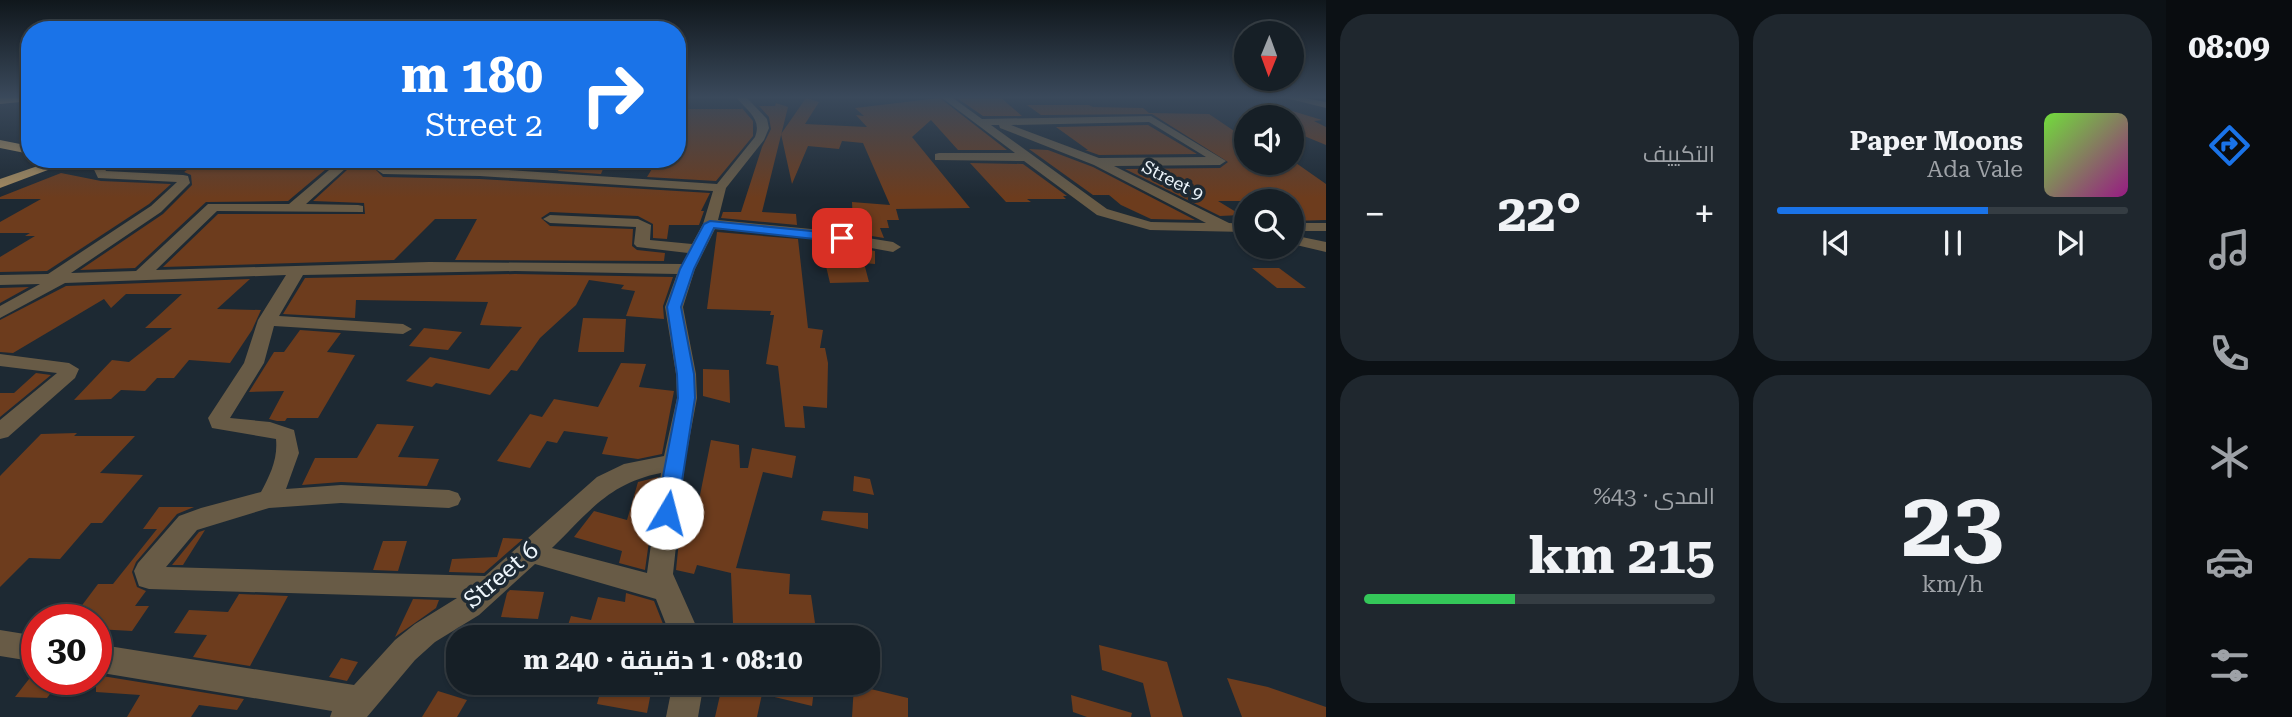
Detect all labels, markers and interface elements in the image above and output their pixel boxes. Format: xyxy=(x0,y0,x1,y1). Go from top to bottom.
north arrow xyxy=(1234,21,1304,91)
map controls xyxy=(1234,21,1304,259)
text: 08:09 xyxy=(2188,28,2270,66)
text: 180 m xyxy=(401,47,543,104)
icon: right xyxy=(567,49,658,140)
button: sound xyxy=(1234,105,1304,175)
text: Street 2 xyxy=(425,106,543,144)
icon: directions xyxy=(2205,121,2254,170)
text: Paper Moons xyxy=(1850,126,2023,156)
text: التكييف xyxy=(1643,141,1715,168)
street label: Street 9 xyxy=(1139,156,1207,204)
text: Ada Vale xyxy=(1927,156,2023,183)
text: 22° xyxy=(1497,183,1582,244)
button: search xyxy=(1234,189,1304,259)
text: − xyxy=(1364,192,1385,236)
text: + xyxy=(1694,192,1715,236)
pin xyxy=(812,208,872,268)
icon: arrive xyxy=(823,219,861,257)
icon: previous xyxy=(1817,224,1855,262)
icon: pause xyxy=(1934,224,1972,262)
icon: next xyxy=(2051,224,2089,262)
icon: music xyxy=(2205,225,2254,274)
icon: phone xyxy=(2205,329,2254,378)
icon: climate xyxy=(2205,433,2254,482)
text: 23 xyxy=(1902,472,2003,578)
position arrow xyxy=(630,476,704,550)
text: المدى · 43% xyxy=(1593,483,1715,510)
text: 215 km xyxy=(1528,525,1715,586)
street label: Street 6 xyxy=(458,536,544,614)
icon: car xyxy=(2205,537,2254,586)
text: km/h xyxy=(1922,571,1983,598)
speed limit sign: 30 xyxy=(21,604,112,695)
icon: filters xyxy=(2205,641,2254,690)
text: 08:10 · 1 دقيقة · 240 m xyxy=(524,645,802,675)

